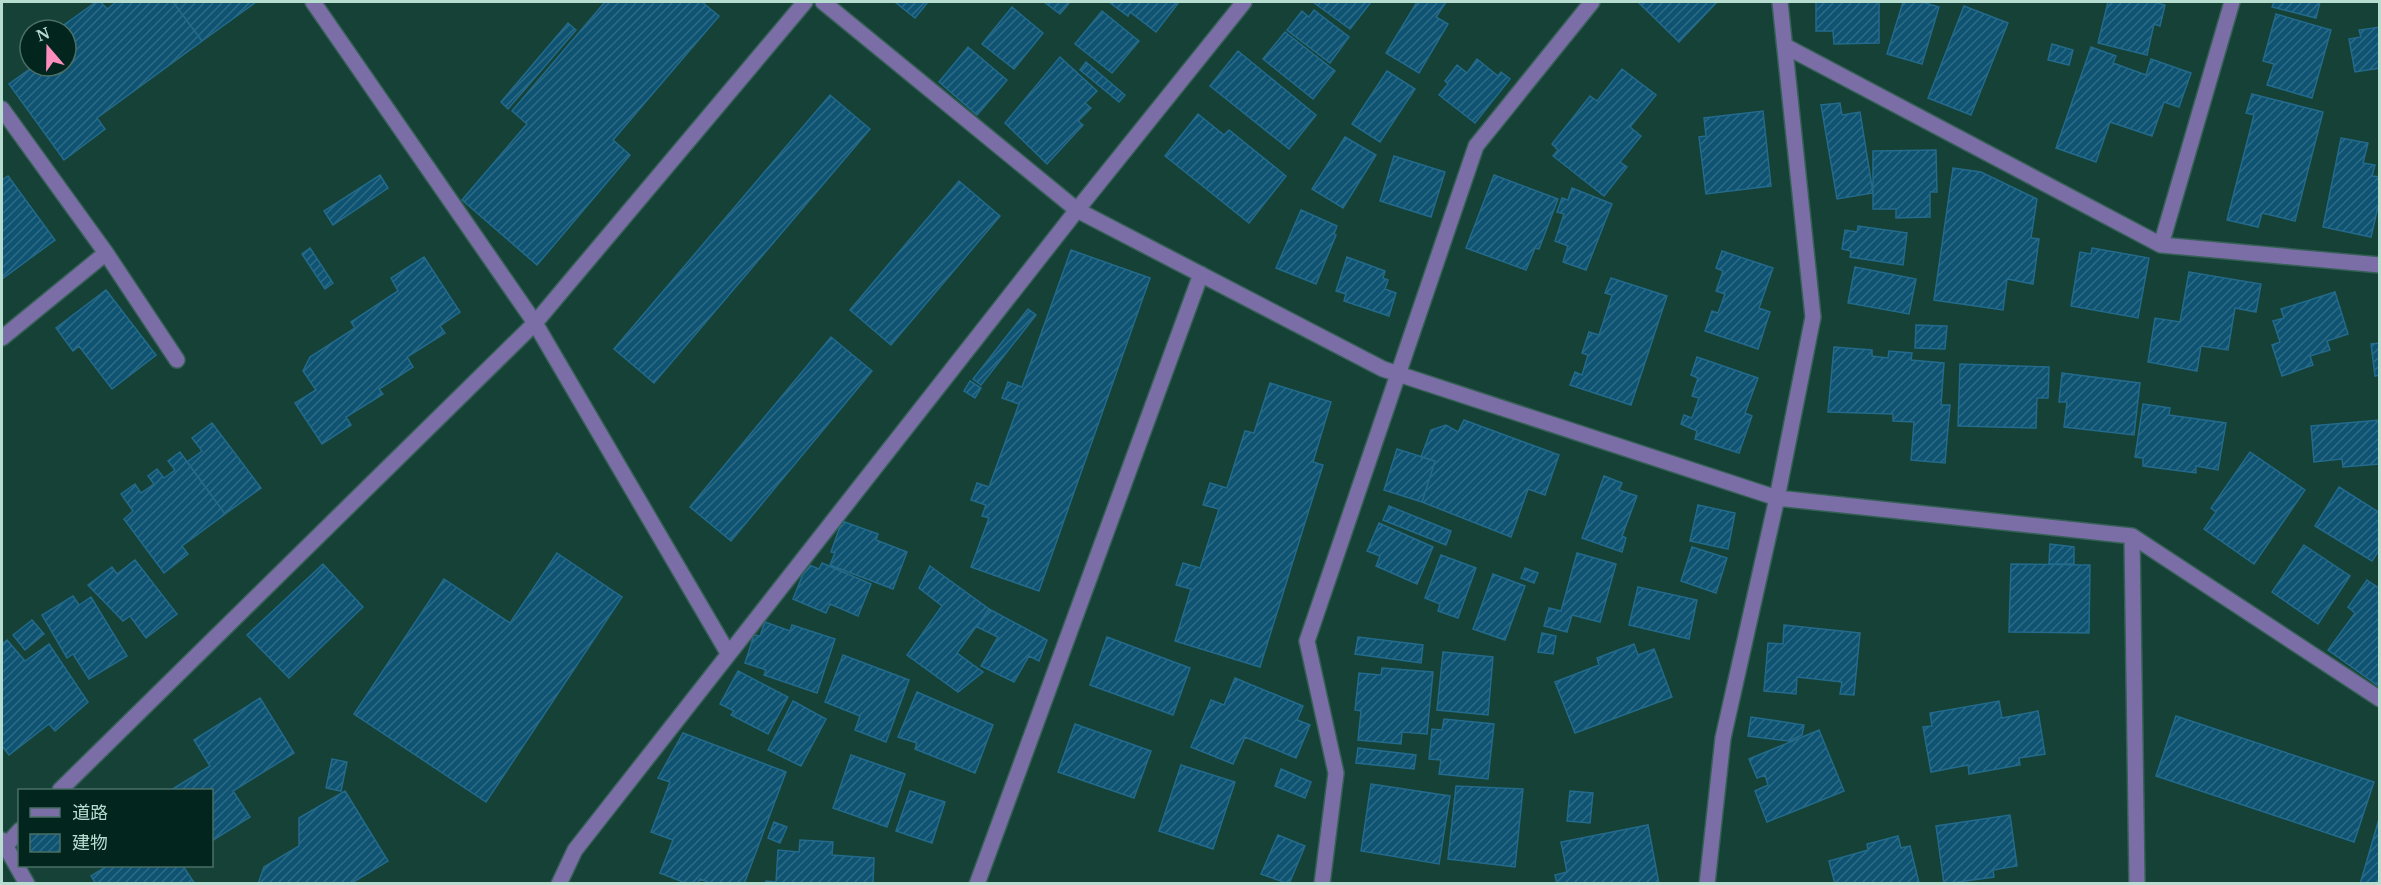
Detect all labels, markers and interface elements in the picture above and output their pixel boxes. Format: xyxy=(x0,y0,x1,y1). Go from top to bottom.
north arrow xyxy=(18,18,78,78)
text: N xyxy=(33,21,53,46)
legend xyxy=(18,789,213,867)
text: 道路 xyxy=(72,800,108,824)
text: 建物 xyxy=(72,830,108,854)

